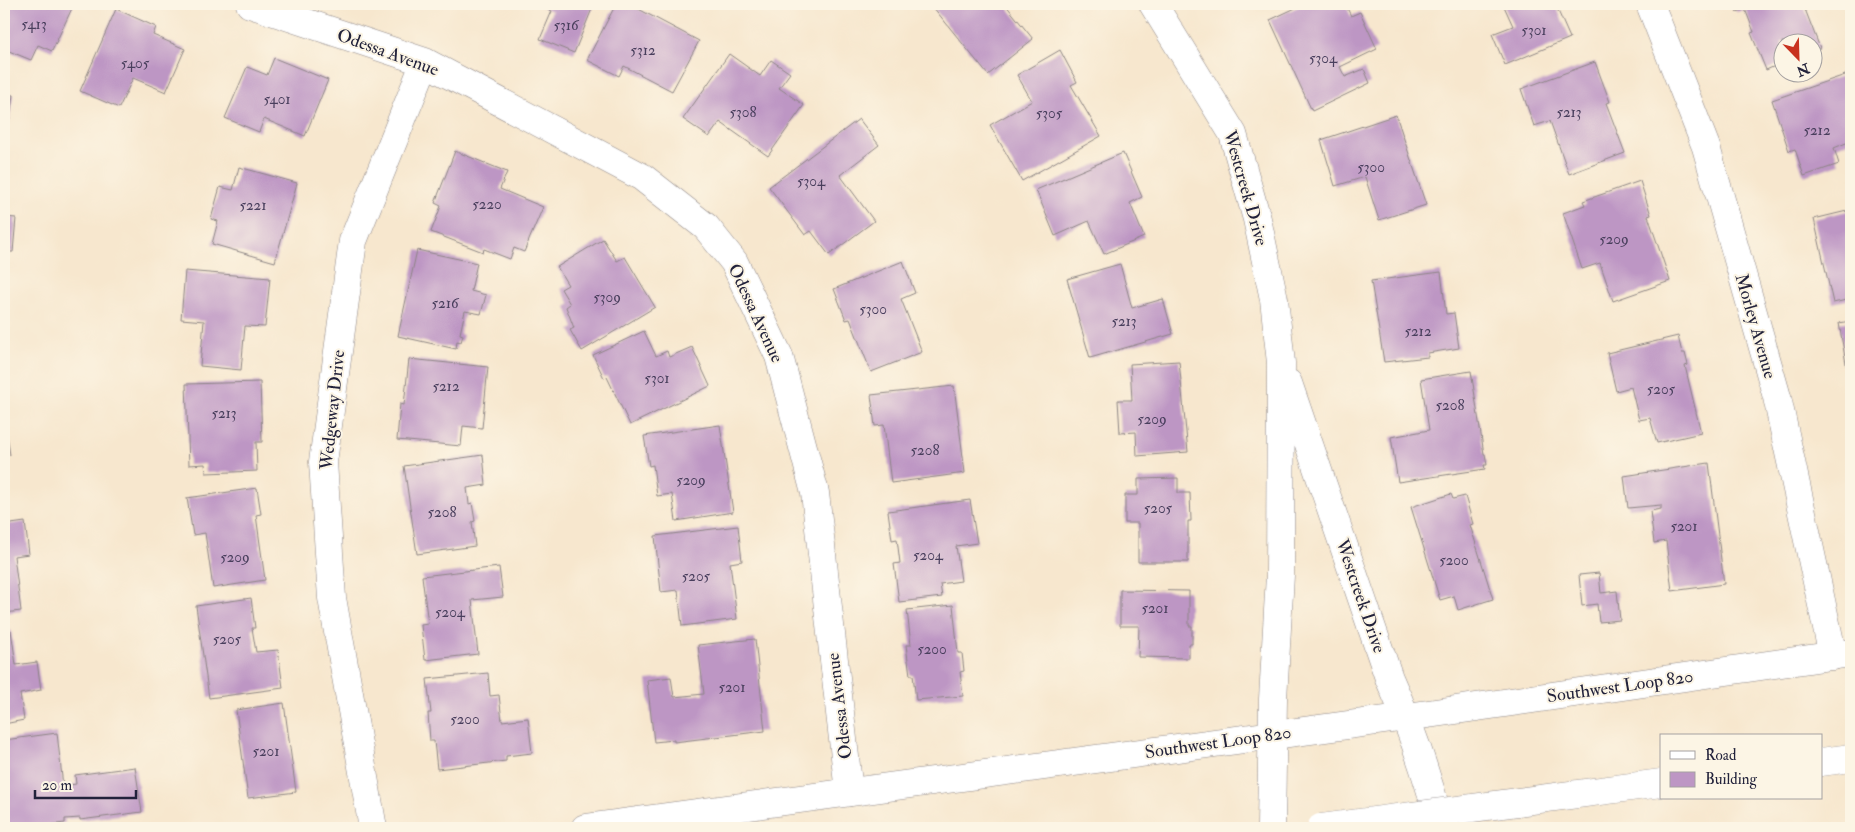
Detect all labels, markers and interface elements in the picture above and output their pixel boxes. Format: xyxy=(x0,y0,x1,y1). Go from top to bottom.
house number: 5413 xyxy=(21,15,47,34)
house number: 5316 xyxy=(553,16,580,35)
house number: 5301 xyxy=(1521,21,1547,40)
street label: Odessa Avenue xyxy=(334,23,442,82)
north arrow xyxy=(1772,32,1822,82)
house number: 5312 xyxy=(630,41,656,60)
house number: 5304 xyxy=(1309,49,1338,68)
house number: 5405 xyxy=(121,54,150,73)
text: N xyxy=(1793,59,1813,80)
house number: 5401 xyxy=(263,90,291,109)
house number: 5308 xyxy=(729,103,757,122)
house number: 5213 xyxy=(1556,103,1582,122)
house number: 5305 xyxy=(1036,104,1063,123)
house number: 5212 xyxy=(1803,121,1831,140)
street label: Westcreek Drive xyxy=(1218,127,1273,249)
house number: 5300 xyxy=(1357,158,1385,177)
house number: 5304 xyxy=(797,172,826,191)
house number: 5220 xyxy=(472,195,502,214)
house number: 5221 xyxy=(239,196,267,215)
house number: 5209 xyxy=(1599,230,1629,249)
street label: Odessa Avenue xyxy=(723,260,789,367)
street label: Morley Avenue xyxy=(1730,271,1782,382)
house number: 5309 xyxy=(593,288,621,307)
house number: 5216 xyxy=(432,294,460,313)
house number: 5300 xyxy=(859,300,887,319)
house number: 5213 xyxy=(1111,312,1137,331)
house number: 5212 xyxy=(1404,322,1432,341)
street label: Wedgeway Drive xyxy=(315,348,350,472)
house number: 5301 xyxy=(644,369,670,388)
house number: 5212 xyxy=(432,377,460,396)
house number: 5205 xyxy=(1647,380,1676,399)
house number: 5208 xyxy=(1436,396,1464,415)
house number: 5213 xyxy=(211,404,237,423)
house number: 5209 xyxy=(1137,410,1167,429)
house number: 5208 xyxy=(911,441,939,460)
house number: 5209 xyxy=(676,471,706,490)
house number: 5205 xyxy=(1144,499,1173,518)
house number: 5208 xyxy=(428,503,456,522)
house number: 5201 xyxy=(1670,517,1698,536)
street label: Westcreek Drive xyxy=(1330,535,1391,656)
house number: 5204 xyxy=(913,546,944,565)
house number: 5209 xyxy=(220,548,250,567)
house number: 5200 xyxy=(1439,551,1469,570)
house number: 5205 xyxy=(682,567,711,586)
house number: 5201 xyxy=(1141,599,1169,618)
house number: 5204 xyxy=(435,603,466,622)
house number: 5205 xyxy=(213,630,242,649)
house number: 5200 xyxy=(917,640,947,659)
street label: Odessa Avenue xyxy=(822,651,857,760)
street label: Southwest Loop 820 xyxy=(1545,665,1695,708)
house number: 5201 xyxy=(718,678,746,697)
house number: 5200 xyxy=(450,710,480,729)
street label: Southwest Loop 820 xyxy=(1143,721,1293,764)
legend xyxy=(1660,734,1822,800)
house number: 5201 xyxy=(252,742,280,761)
text: Road xyxy=(1705,746,1737,765)
scale bar xyxy=(35,767,136,799)
text: Building xyxy=(1705,770,1757,789)
text: 20 m xyxy=(42,776,72,795)

